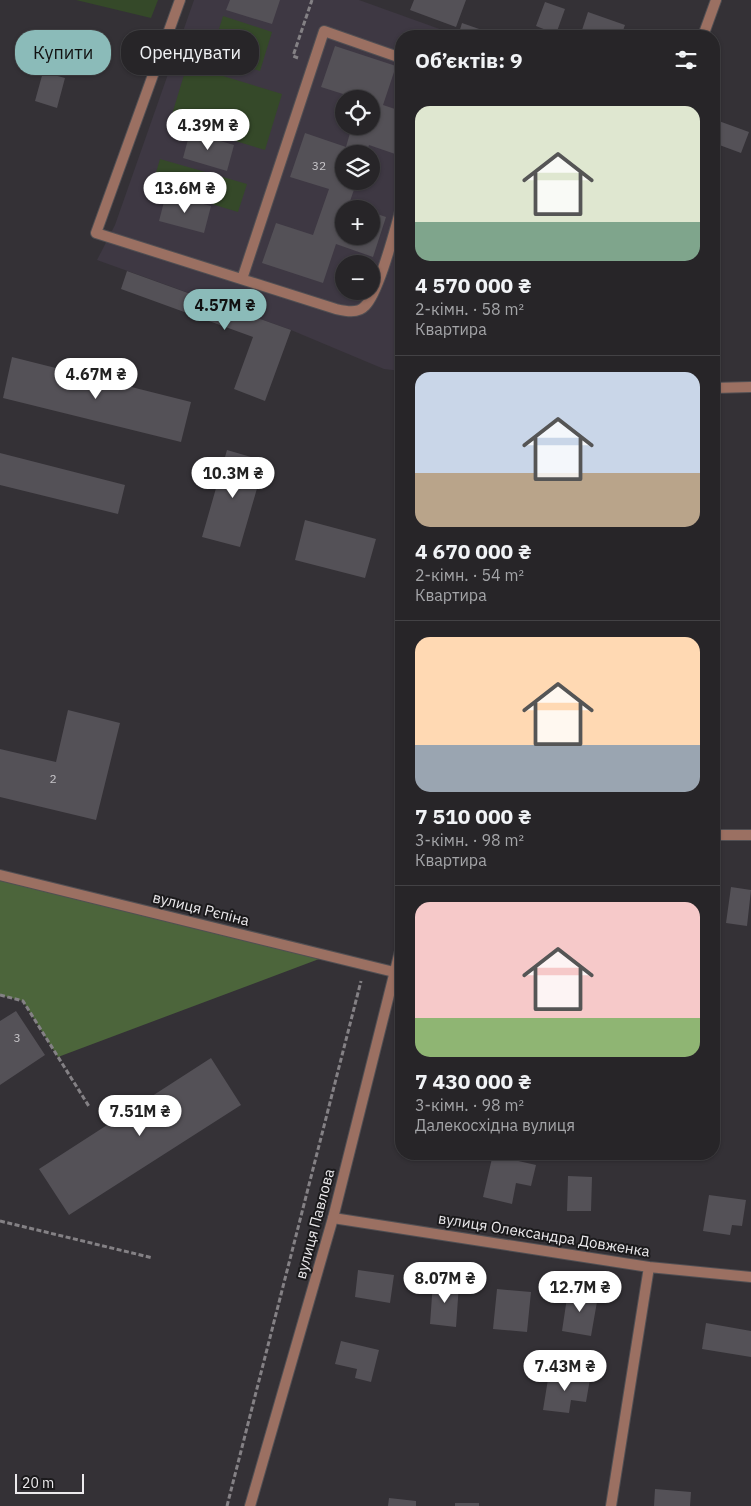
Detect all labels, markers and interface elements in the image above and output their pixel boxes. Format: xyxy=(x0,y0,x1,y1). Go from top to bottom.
chip: Купити xyxy=(15,30,111,75)
chip: Орендувати xyxy=(121,30,259,75)
text: Об’єктів: 9 xyxy=(415,46,523,74)
icon: filters xyxy=(672,46,700,74)
map controls xyxy=(335,90,380,300)
button: locate xyxy=(335,90,380,135)
pin: 4.39M ₴ xyxy=(162,108,254,151)
text: 4.39M ₴ xyxy=(178,115,238,135)
icon: home xyxy=(513,139,603,229)
button: layers xyxy=(335,145,380,190)
house number: 32 xyxy=(312,158,326,173)
pin: 13.6M ₴ xyxy=(139,172,231,214)
text: 13.6M ₴ xyxy=(155,178,215,198)
button: + xyxy=(335,200,380,245)
button: − xyxy=(335,255,380,300)
text: 4 570 000 ₴ xyxy=(415,271,532,299)
pin: 4.57M ₴ xyxy=(179,288,271,331)
text: 4.57M ₴ xyxy=(195,295,255,315)
text: 2-кімн. · 58 m² xyxy=(415,299,524,319)
text: Квартира xyxy=(415,319,487,339)
pin: 4.67M ₴ xyxy=(50,358,142,400)
text: 4.67M ₴ xyxy=(66,364,126,384)
icon: home xyxy=(513,404,603,494)
pin: 10.3M ₴ xyxy=(187,456,279,499)
text: 10.3M ₴ xyxy=(203,463,263,483)
text: 4 670 000 ₴ xyxy=(415,537,532,565)
text: 2-кімн. · 54 m² xyxy=(415,565,524,585)
text: Квартира xyxy=(415,585,487,605)
icon: home xyxy=(513,669,603,759)
house number: 2 xyxy=(49,771,57,786)
text: 7 510 000 ₴ xyxy=(415,802,532,830)
text: 3-кімн. · 98 m² xyxy=(415,830,524,850)
text: Квартира xyxy=(415,850,487,870)
street label: вулиця Рєпіна xyxy=(151,887,251,930)
icon: home xyxy=(513,934,603,1024)
house number: 3 xyxy=(13,1030,21,1045)
text: 7 430 000 ₴ xyxy=(415,1067,532,1095)
pin: 7.51M ₴ xyxy=(94,1094,186,1137)
text: 3-кімн. · 98 m² xyxy=(415,1095,524,1115)
text: 7.51M ₴ xyxy=(110,1101,170,1121)
text: Далекосхідна вулиця xyxy=(415,1115,575,1135)
street label: вулиця Павлова xyxy=(291,1167,338,1281)
street label: вулиця Олександра Довженка xyxy=(437,1208,651,1261)
pin: 8.07M ₴ xyxy=(399,1262,491,1304)
text: 8.07M ₴ xyxy=(415,1268,475,1288)
pin: 12.7M ₴ xyxy=(534,1270,626,1313)
text: 12.7M ₴ xyxy=(550,1277,610,1297)
pin: 7.43M ₴ xyxy=(519,1350,611,1392)
text: 7.43M ₴ xyxy=(535,1356,595,1376)
scale bar xyxy=(15,1471,84,1494)
text: 20 m xyxy=(22,1474,54,1492)

